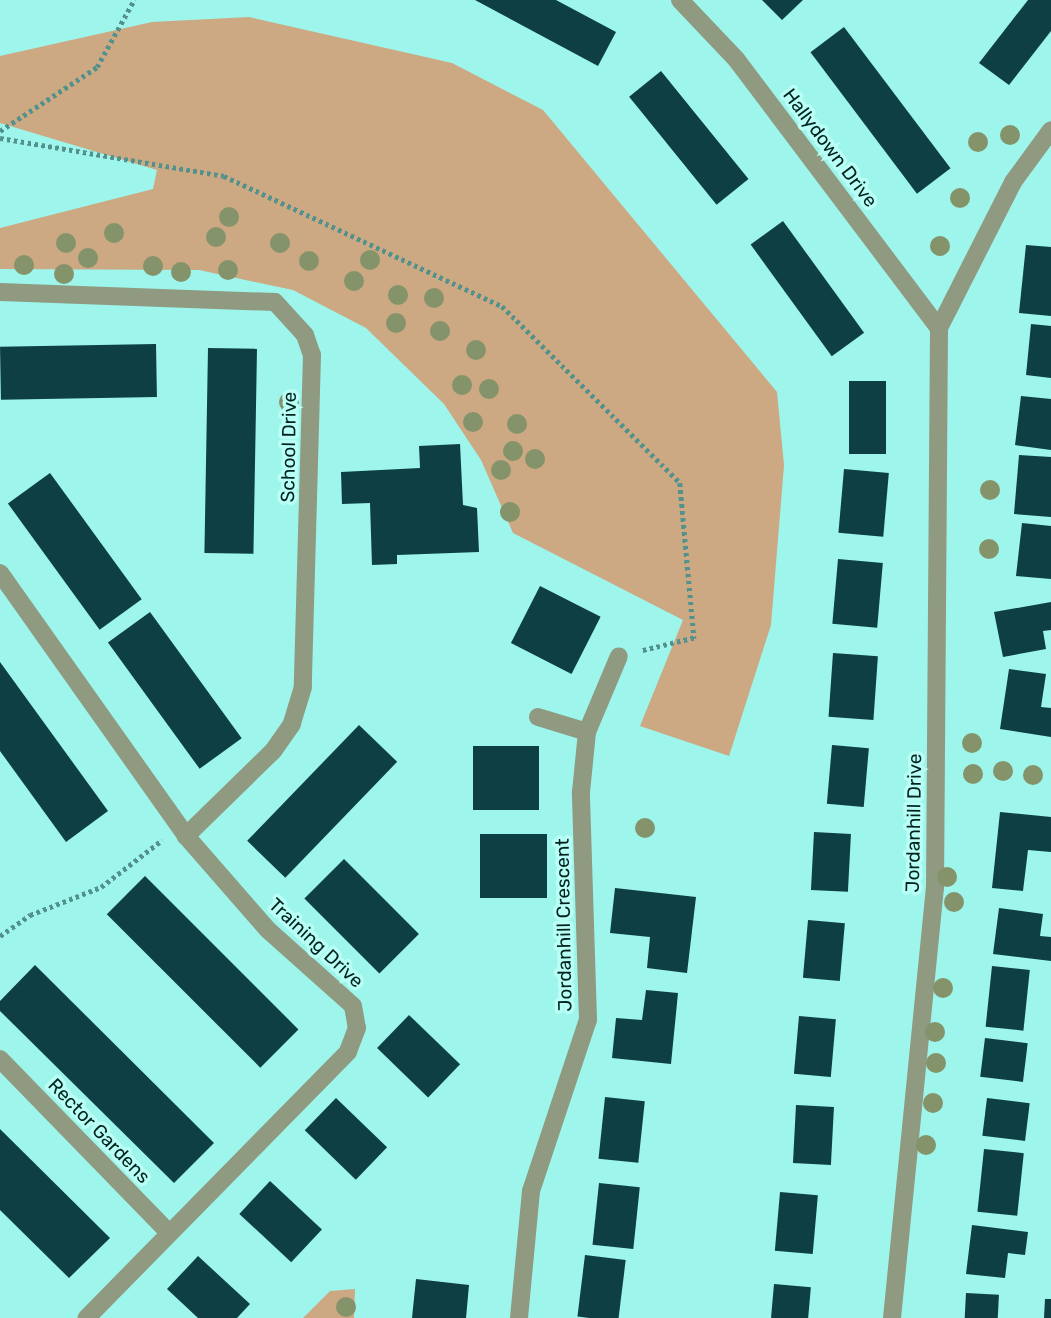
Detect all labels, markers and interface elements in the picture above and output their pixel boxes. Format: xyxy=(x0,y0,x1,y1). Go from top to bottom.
street label: Hallydown Drive xyxy=(778,84,882,212)
street label: School Drive xyxy=(277,391,301,503)
street label: Jordanhill Drive xyxy=(901,753,927,893)
street label: Jordanhill Crescent xyxy=(551,838,577,1012)
street label: Training Drive xyxy=(264,893,368,993)
street label: Rector Gardens xyxy=(43,1074,155,1188)

